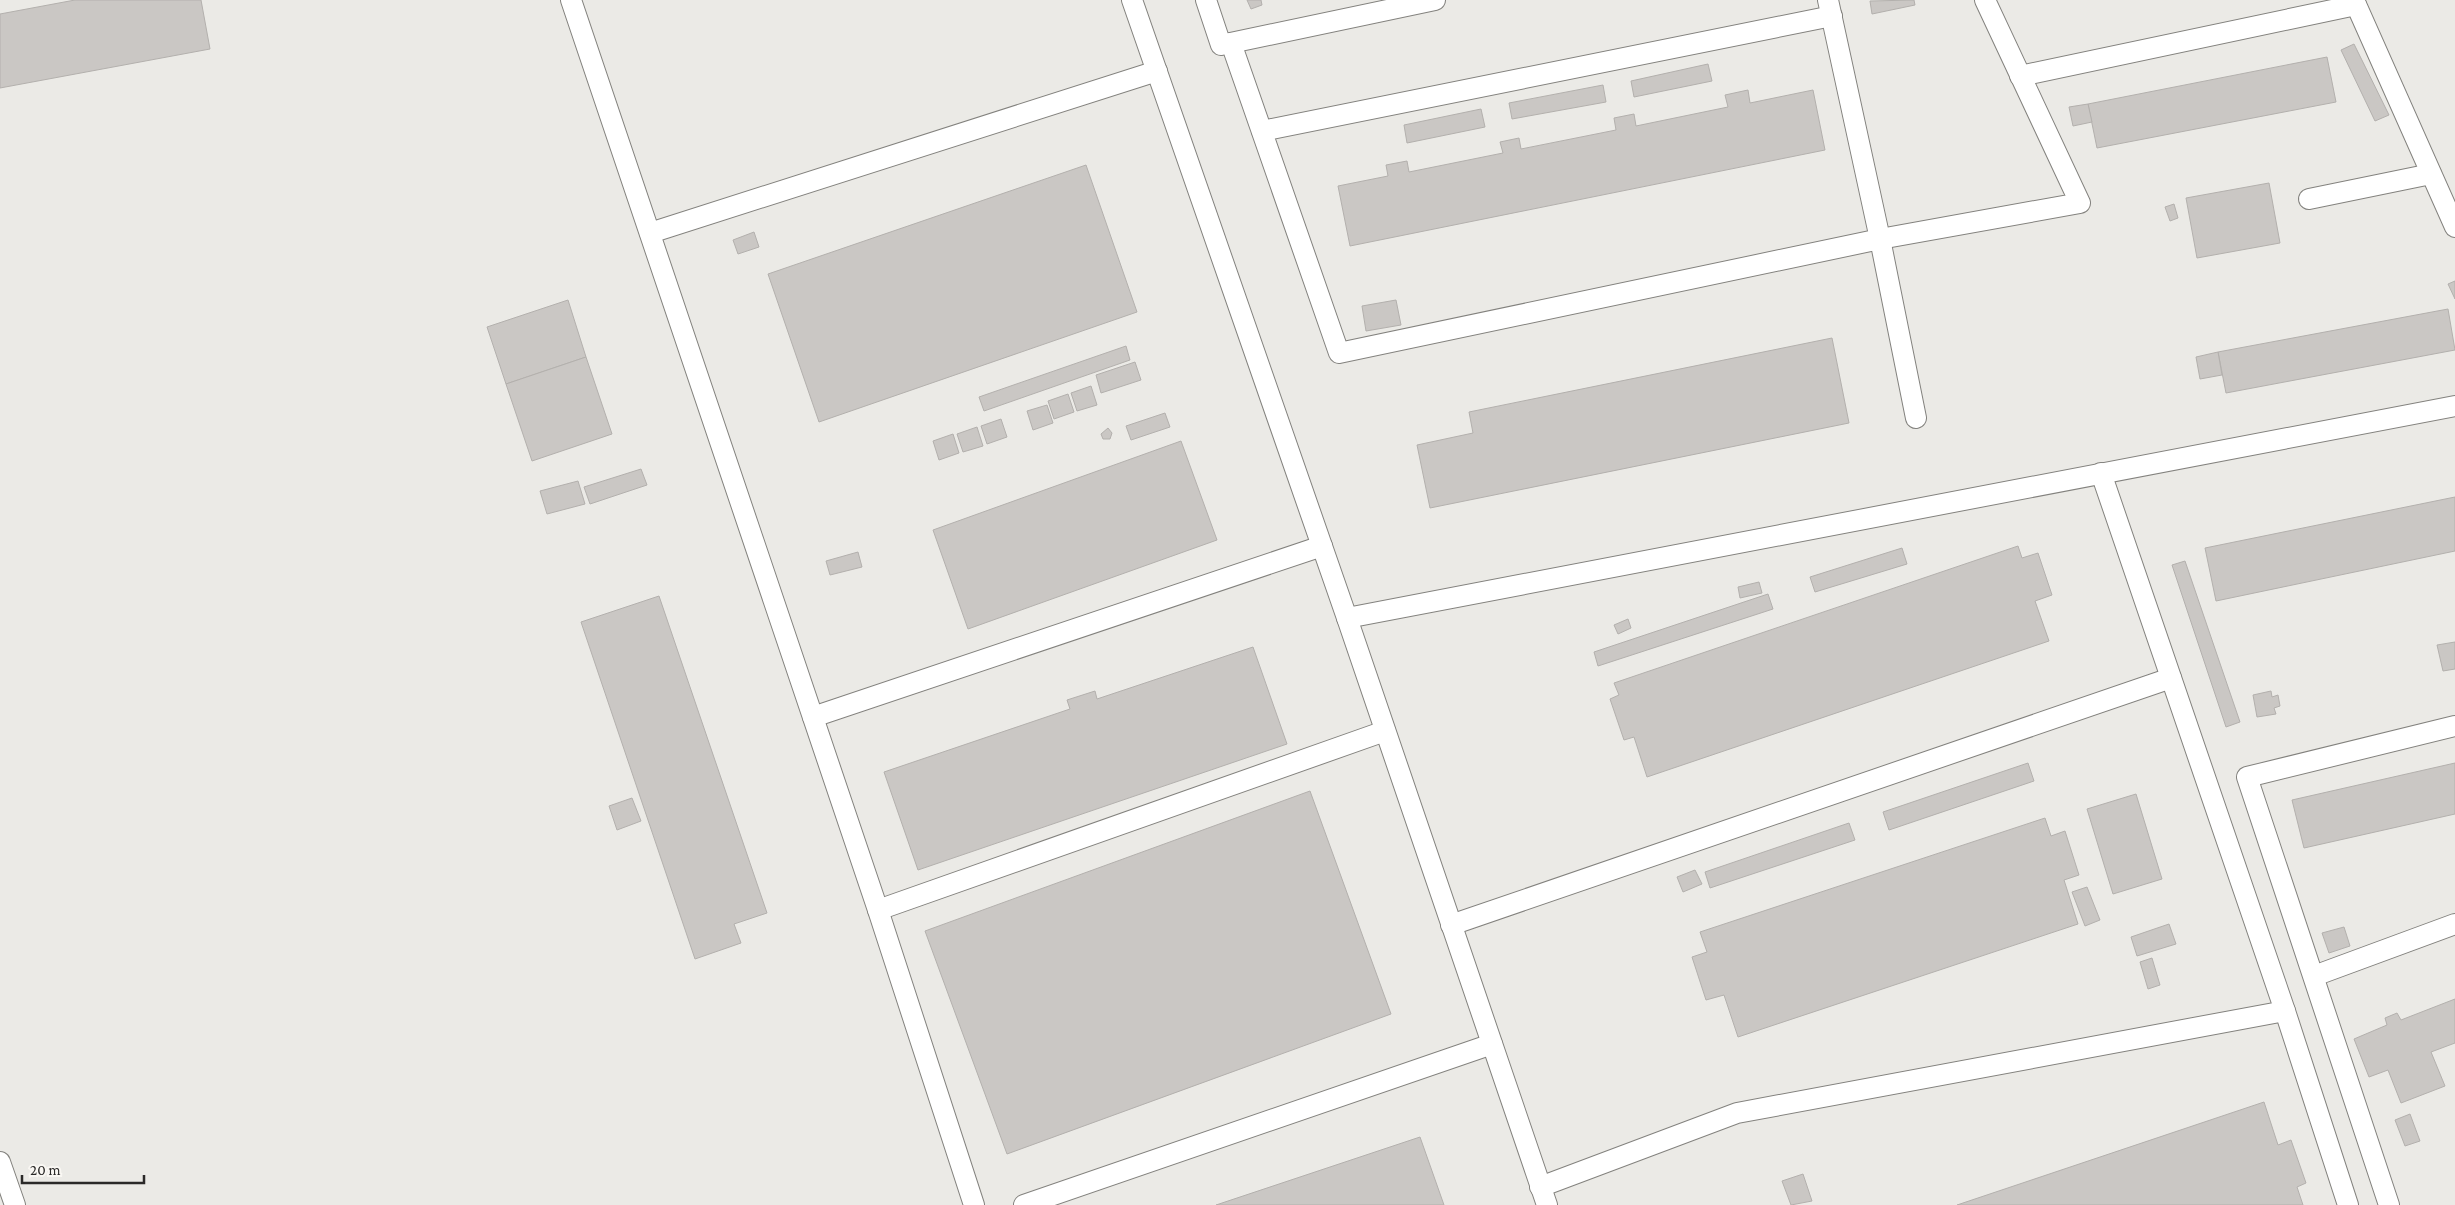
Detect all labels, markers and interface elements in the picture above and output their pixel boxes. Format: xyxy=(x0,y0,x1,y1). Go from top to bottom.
scale bar xyxy=(22,1152,145,1184)
text: 20 m xyxy=(30,1162,61,1178)

